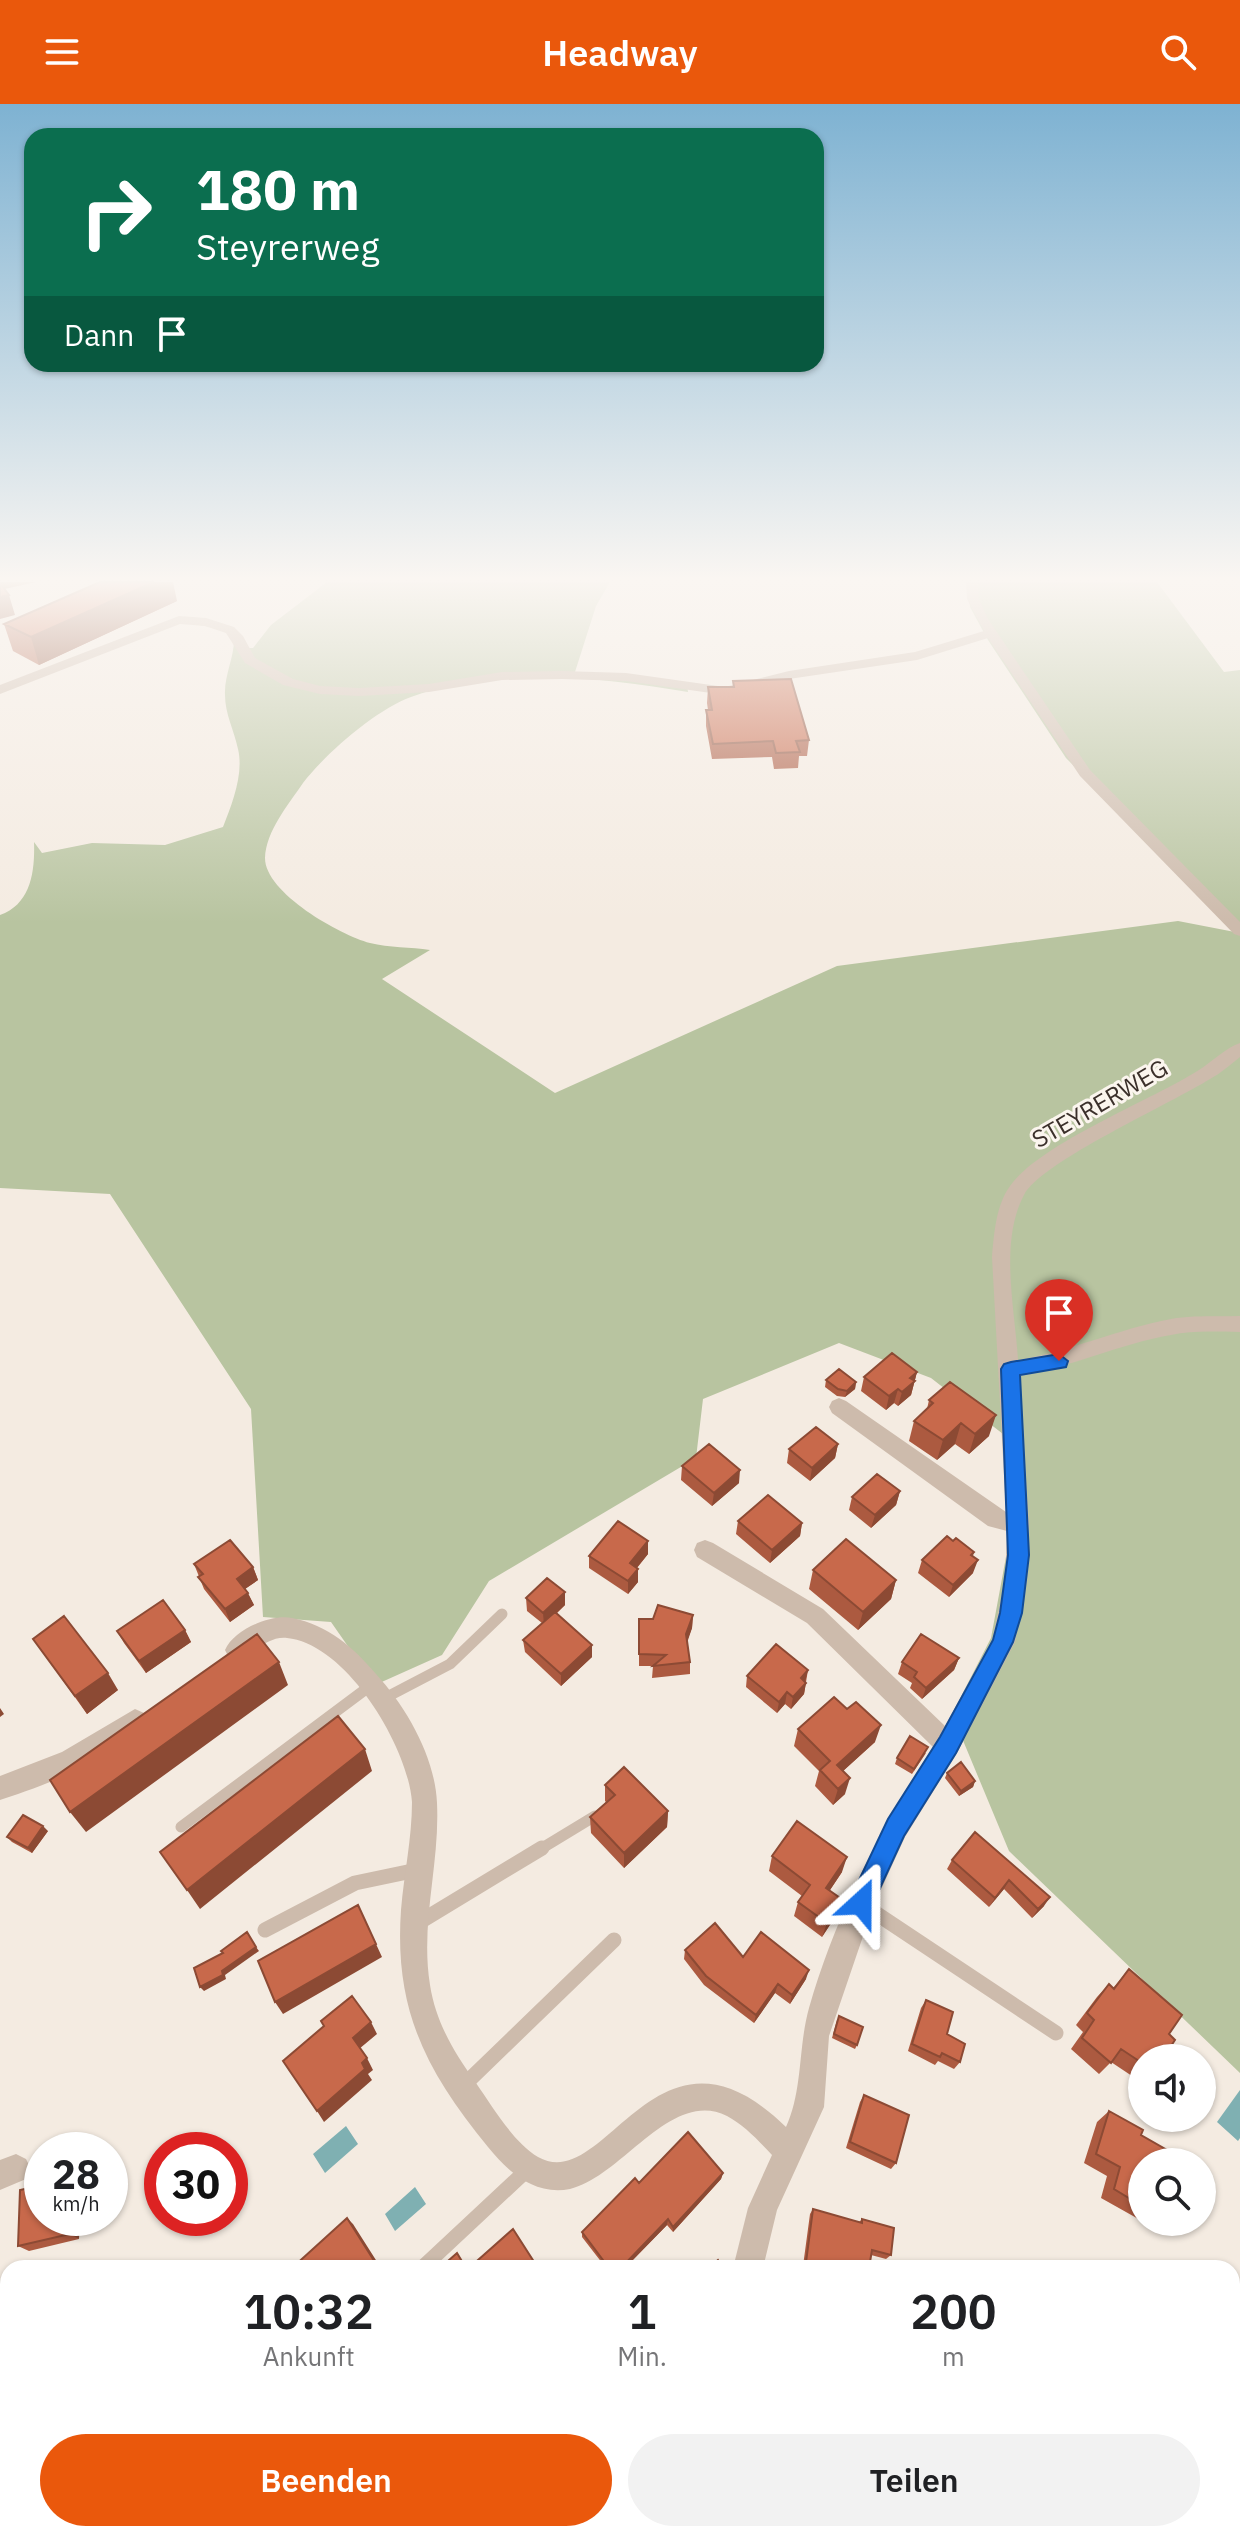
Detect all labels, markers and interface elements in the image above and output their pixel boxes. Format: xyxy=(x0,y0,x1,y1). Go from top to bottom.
text: Headway xyxy=(542,29,698,76)
icon: menu xyxy=(40,30,84,74)
icon: search xyxy=(1156,30,1200,74)
text: 180 m xyxy=(196,153,360,225)
icon: right xyxy=(64,160,168,264)
text: Steyrerweg xyxy=(196,223,379,270)
icon: arrive xyxy=(150,312,194,356)
text: Dann xyxy=(64,315,134,354)
street label: STEYRERWEG xyxy=(1026,1051,1173,1155)
pin xyxy=(1025,1279,1093,1361)
icon: arrive xyxy=(1037,1291,1081,1335)
position arrow xyxy=(819,1861,903,1945)
map controls xyxy=(1128,2044,1216,2236)
button: sound xyxy=(1128,2044,1216,2132)
speed limit sign: 30 xyxy=(144,2132,248,2236)
text: 28 xyxy=(52,2148,100,2200)
button: search xyxy=(1128,2148,1216,2236)
text: km/h xyxy=(52,2190,100,2217)
text: 10:32 xyxy=(243,2280,374,2342)
text: 1 xyxy=(628,2280,656,2342)
text: 200 xyxy=(910,2280,997,2342)
text: Ankunft xyxy=(263,2339,355,2373)
text: Min. xyxy=(617,2339,667,2373)
text: m xyxy=(942,2339,965,2373)
button: Beenden xyxy=(40,2434,612,2526)
button: Teilen xyxy=(628,2434,1200,2526)

